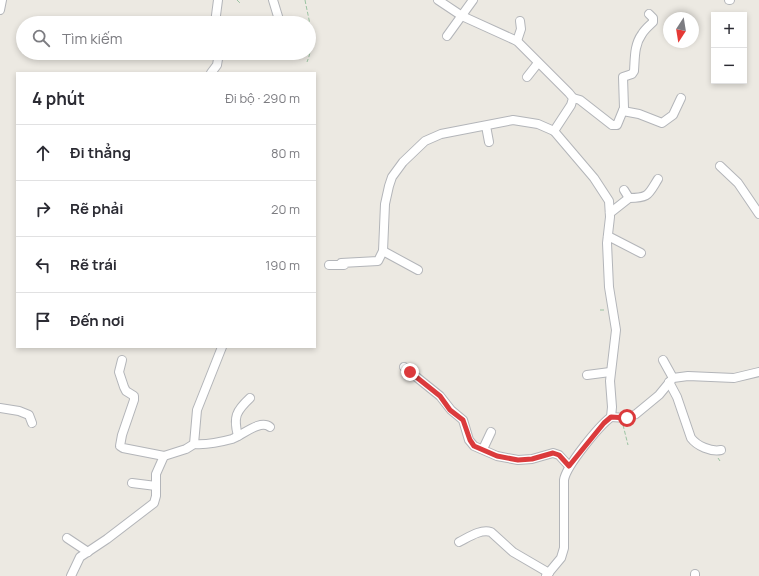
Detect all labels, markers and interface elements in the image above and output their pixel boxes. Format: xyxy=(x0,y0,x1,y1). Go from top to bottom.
north arrow xyxy=(663,12,699,48)
map controls xyxy=(711,12,747,84)
button: + xyxy=(711,12,747,48)
search box xyxy=(16,16,316,60)
icon: search xyxy=(30,27,52,49)
text: Tìm kiếm xyxy=(62,28,122,49)
button: − xyxy=(711,48,747,84)
text: 4 phút xyxy=(32,87,85,110)
text: Đi bộ · 290 m xyxy=(225,89,300,107)
icon: ahead xyxy=(32,142,54,164)
text: Đi thẳng xyxy=(70,142,131,163)
text: 80 m xyxy=(271,144,300,162)
icon: right xyxy=(32,198,54,220)
text: Rẽ phải xyxy=(70,198,123,219)
text: 20 m xyxy=(271,200,300,218)
icon: left xyxy=(32,254,54,276)
text: Rẽ trái xyxy=(70,254,117,275)
text: 190 m xyxy=(265,256,300,274)
icon: arrive xyxy=(32,310,54,332)
text: Đến nơi xyxy=(70,310,124,331)
route end xyxy=(401,363,419,381)
route start xyxy=(618,409,636,427)

